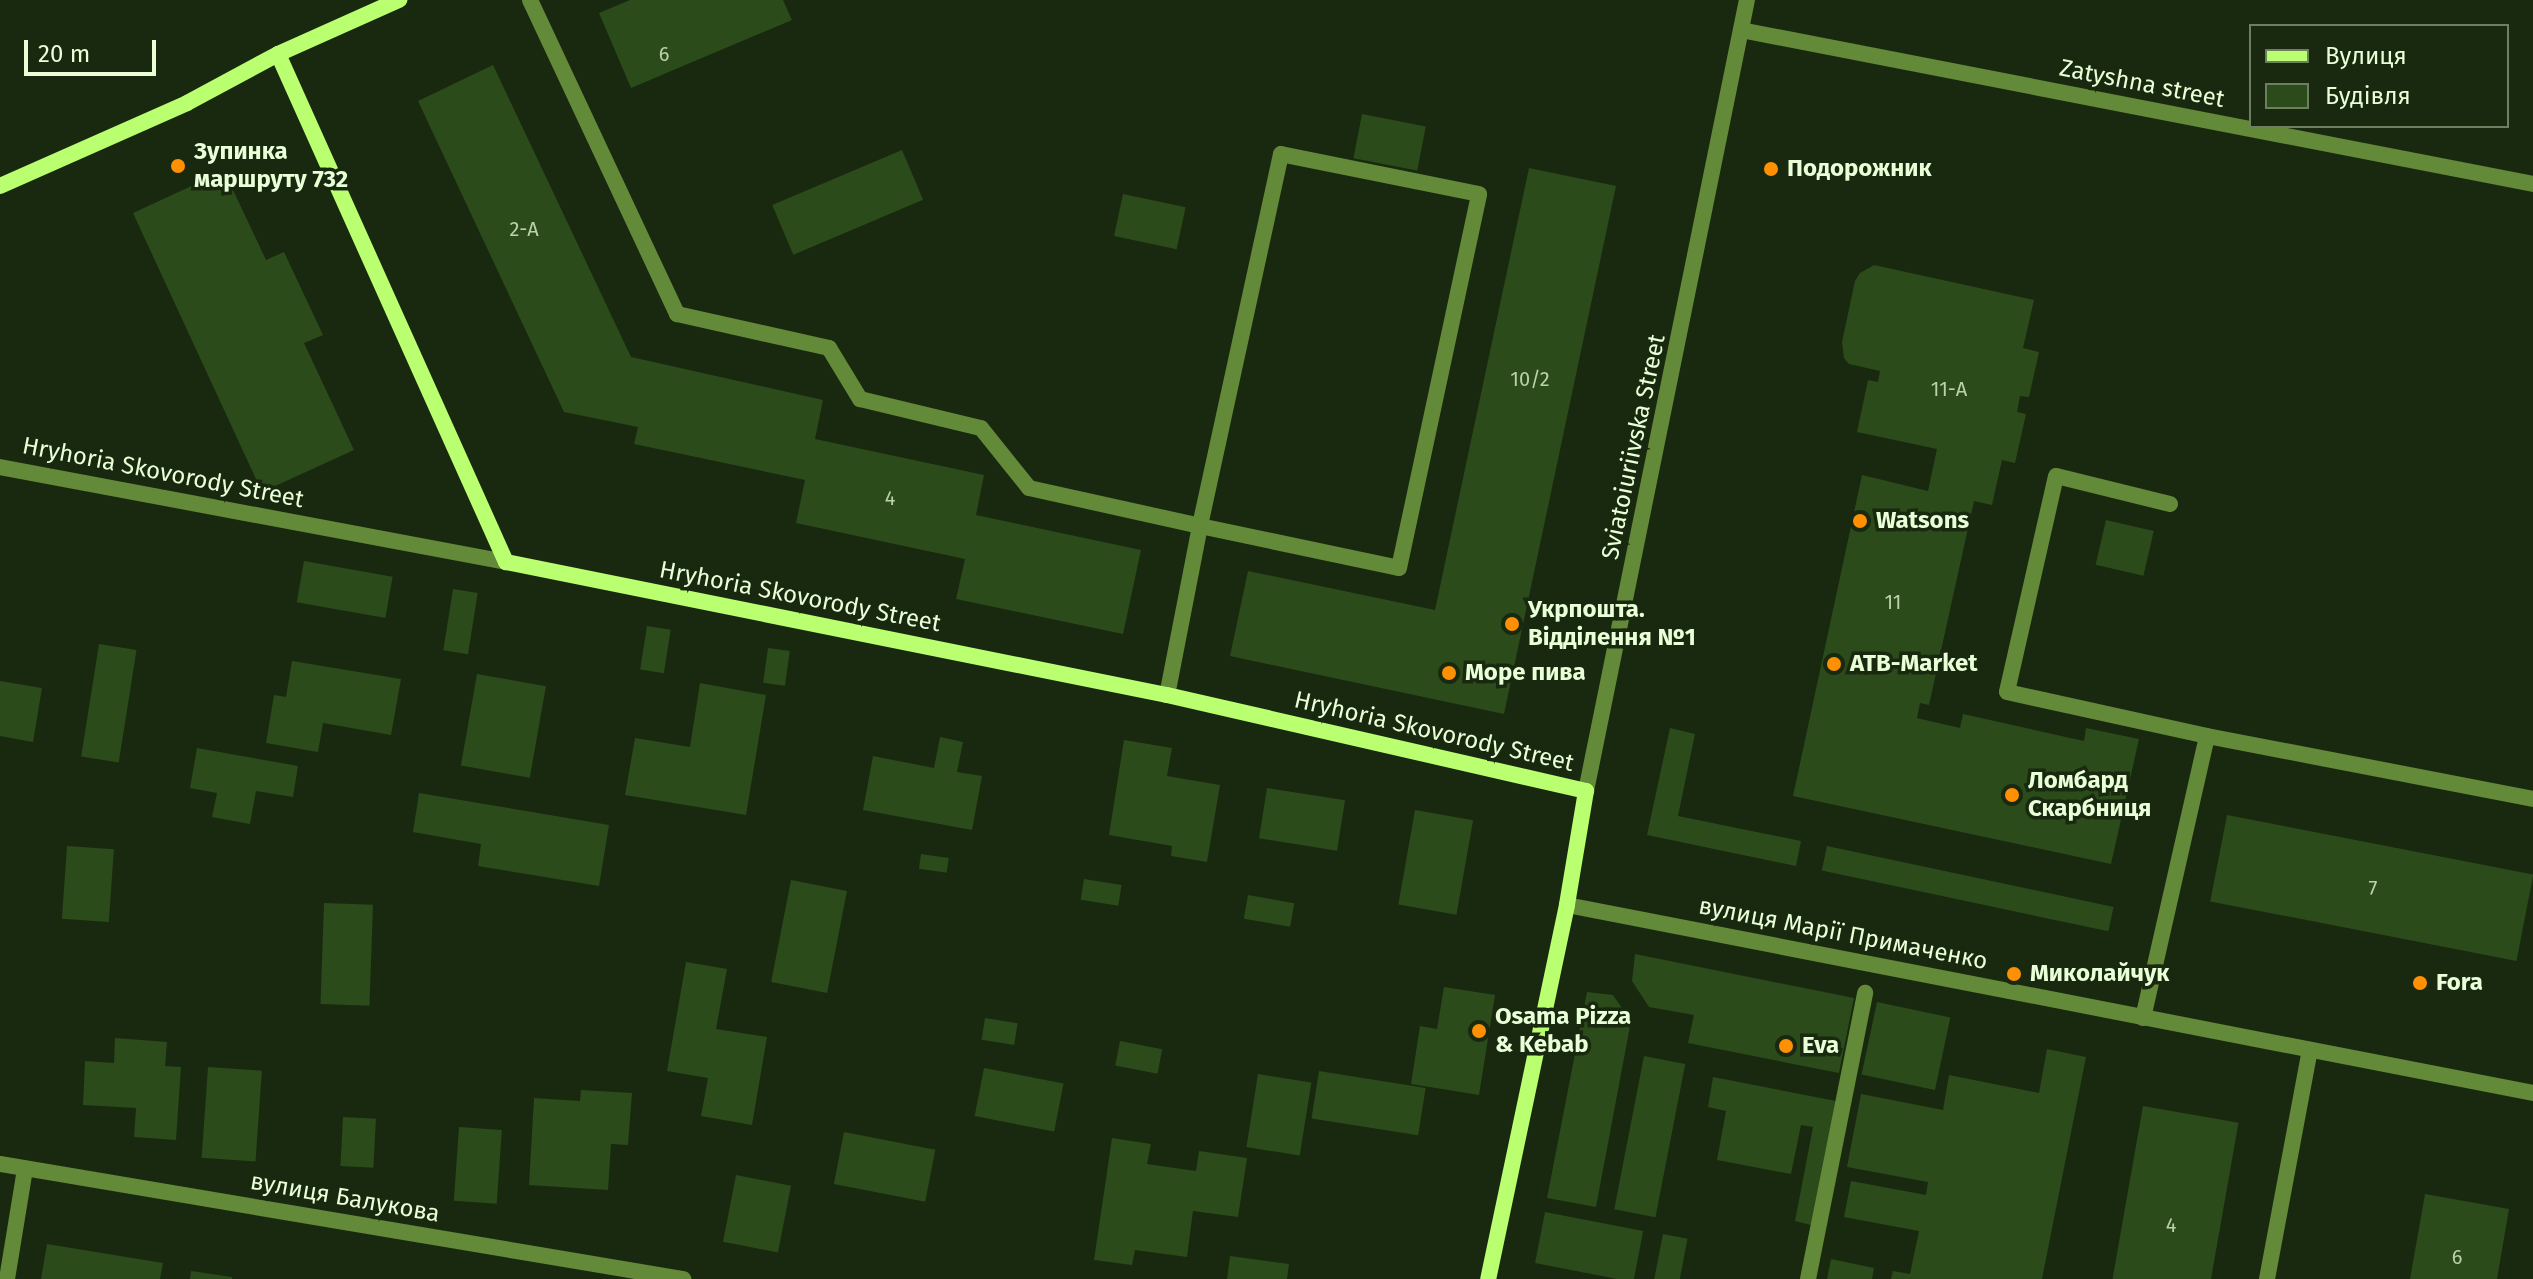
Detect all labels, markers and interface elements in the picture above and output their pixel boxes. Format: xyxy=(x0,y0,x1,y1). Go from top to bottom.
scale bar xyxy=(28,24,160,74)
legend xyxy=(2249,24,2509,128)
text: 20 m xyxy=(38,40,90,68)
house number: 6 xyxy=(659,42,669,66)
text: Вулиця xyxy=(2325,42,2407,70)
street label: Zatyshna street xyxy=(2057,54,2227,114)
text: Будівля xyxy=(2325,82,2411,110)
place label: Зупинка маршруту 732 xyxy=(194,138,348,194)
place label: Подорожник xyxy=(1787,155,1932,183)
marker: Зупинка маршруту 732 xyxy=(169,157,187,175)
marker: Подорожник xyxy=(1762,160,1780,178)
house number: 2-А xyxy=(509,217,539,241)
street label: Sviatoiuriivska Street xyxy=(1596,332,1672,562)
house number: 10/2 xyxy=(1510,367,1550,391)
house number: 11-А xyxy=(1931,377,1967,401)
street label: Hryhoria Skovorody Street xyxy=(20,432,306,514)
house number: 4 xyxy=(885,486,895,510)
place label: Watsons xyxy=(1876,507,1969,535)
marker: Watsons xyxy=(1851,512,1869,530)
street label: Hryhoria Skovorody Street xyxy=(657,556,943,638)
house number: 11 xyxy=(1884,590,1902,614)
place label: Укрпошта. Відділення №1 xyxy=(1528,596,1696,652)
marker: Укрпошта. Відділення №1 xyxy=(1503,615,1521,633)
place label: ATB-Market xyxy=(1850,650,1978,678)
marker: ATB-Market xyxy=(1825,655,1843,673)
place label: Море пива xyxy=(1465,659,1586,687)
marker: Море пива xyxy=(1440,664,1458,682)
street label: Hryhoria Skovorody Street xyxy=(1291,686,1577,778)
place label: Ломбард Скарбниця xyxy=(2028,767,2151,823)
marker: Ломбард Скарбниця xyxy=(2003,786,2021,804)
house number: 7 xyxy=(2369,876,2377,900)
street label: вулиця Марії Примаченко xyxy=(1696,892,1990,976)
place label: Миколайчук xyxy=(2030,960,2169,988)
marker: Миколайчук xyxy=(2005,965,2023,983)
place label: Fora xyxy=(2436,969,2483,997)
marker: Fora xyxy=(2411,974,2429,992)
place label: Osama Pizza & Kebab xyxy=(1495,1003,1631,1059)
marker: Osama Pizza & Kebab xyxy=(1470,1022,1488,1040)
place label: Eva xyxy=(1802,1032,1839,1060)
marker: Eva xyxy=(1777,1037,1795,1055)
street label: вулиця Балукова xyxy=(248,1167,442,1229)
house number: 4 xyxy=(2166,1213,2176,1237)
house number: 6 xyxy=(2452,1245,2462,1269)

